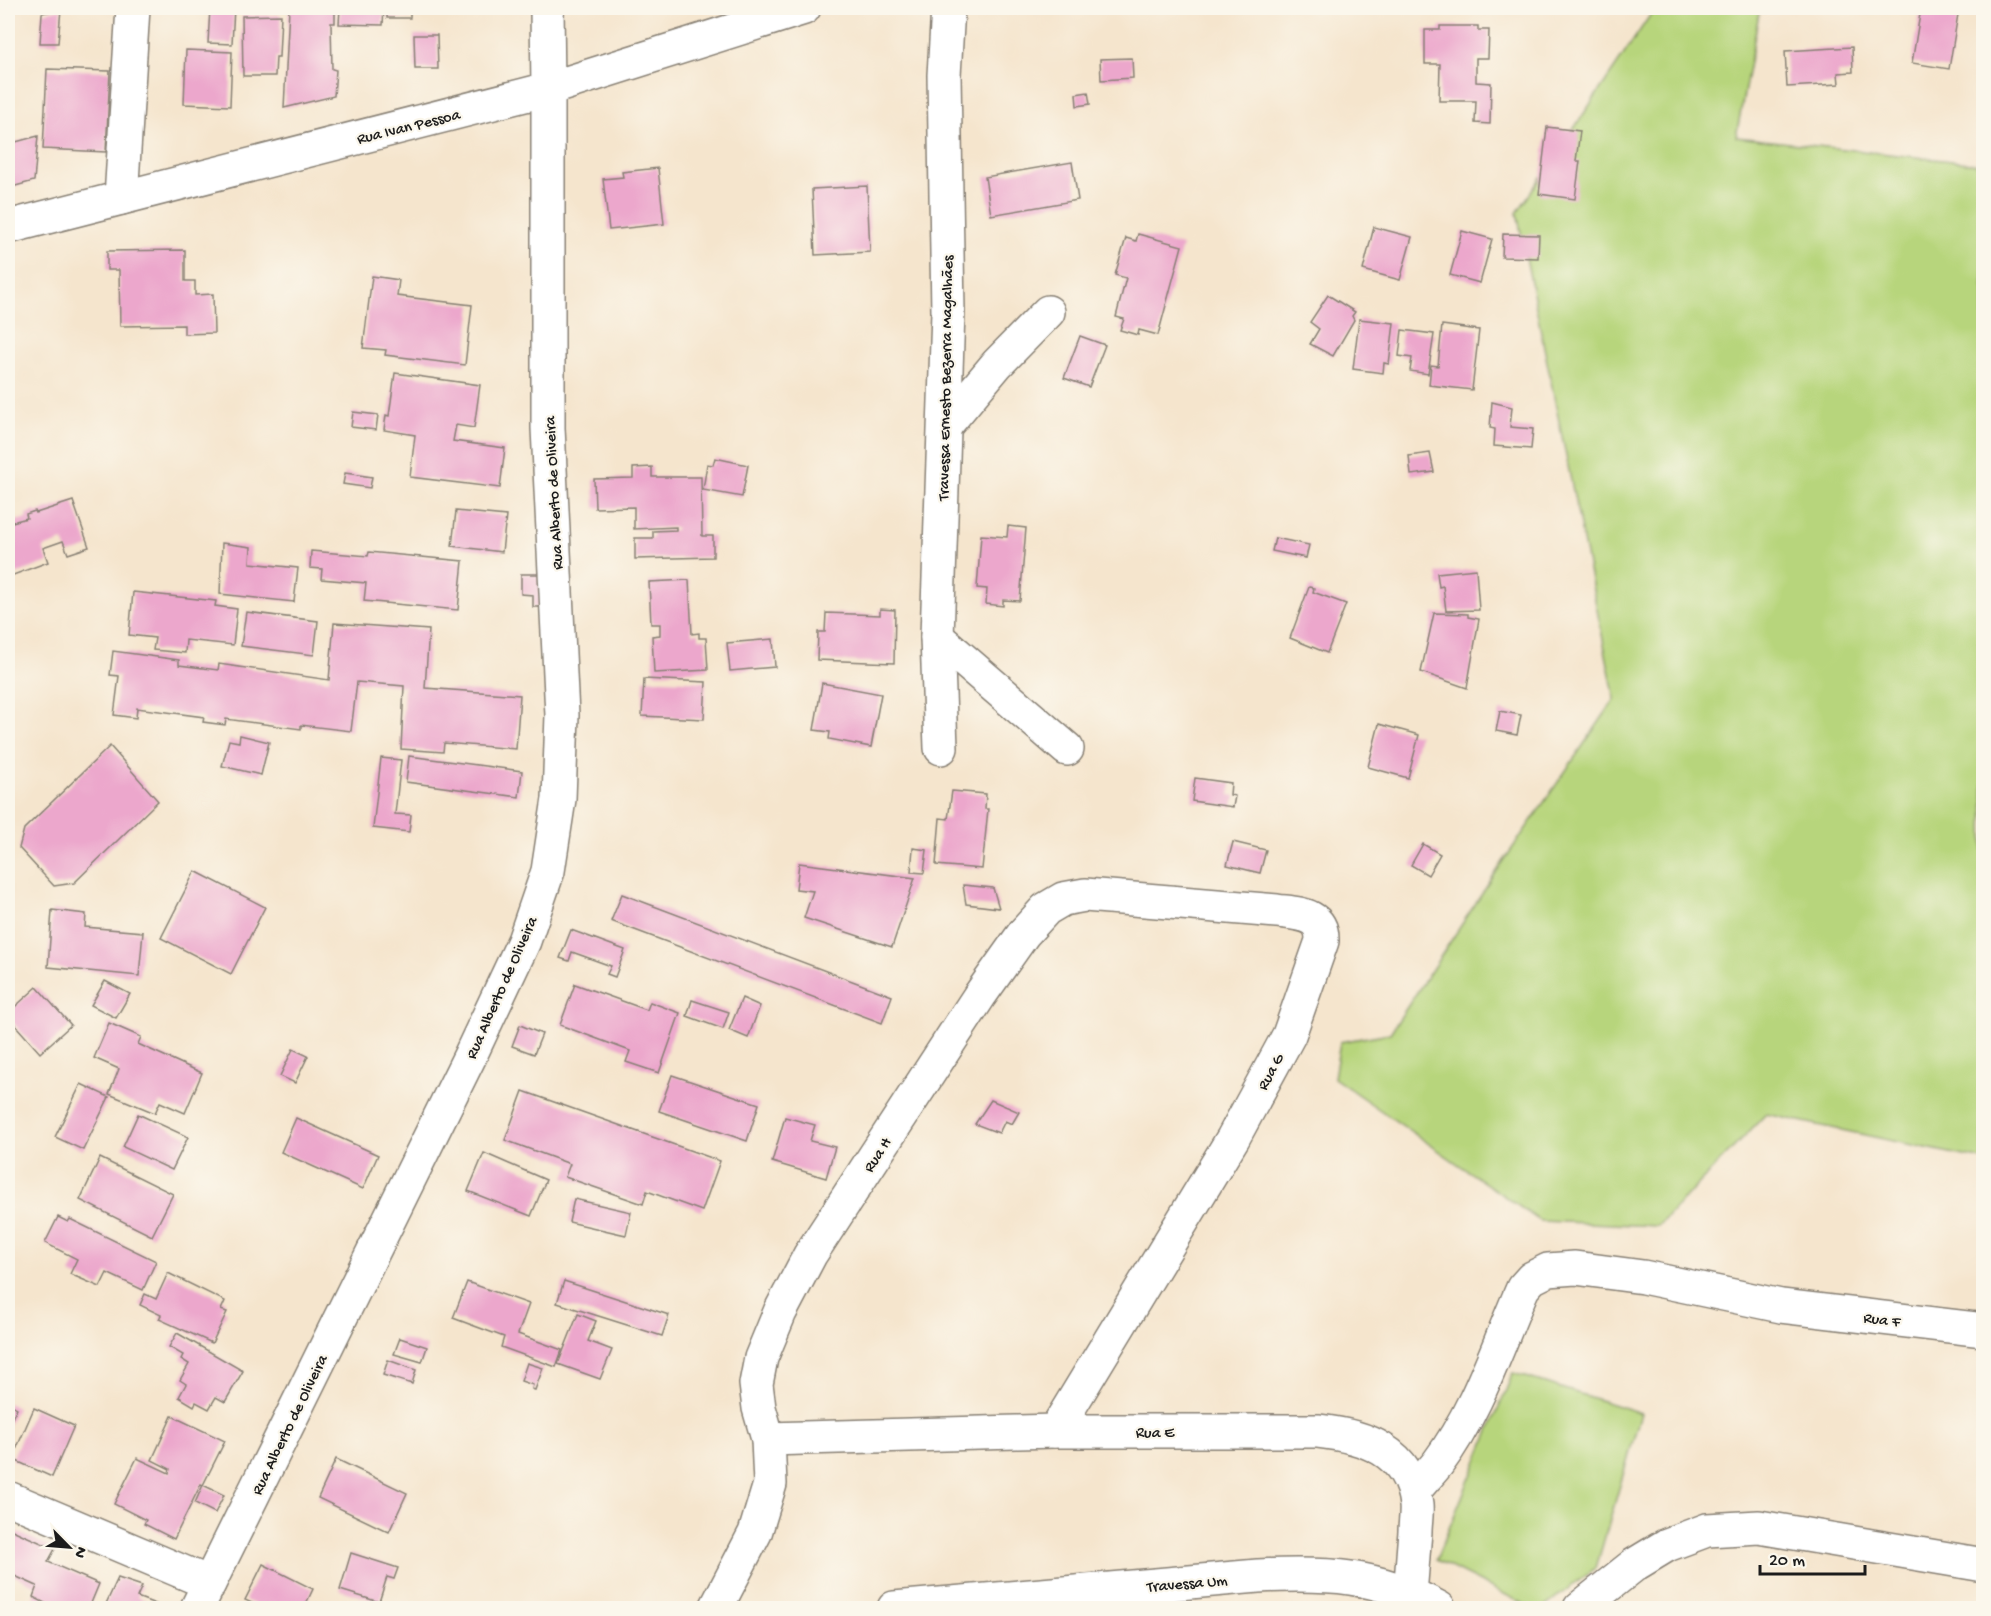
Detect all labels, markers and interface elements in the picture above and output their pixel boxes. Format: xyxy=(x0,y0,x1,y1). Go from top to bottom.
street label: Rua Ivan Pessoa xyxy=(355,106,464,150)
street label: Travessa Ernesto Bezerra Magalhães xyxy=(936,254,959,502)
street label: Rua Alberto de Oliveira xyxy=(542,414,569,570)
street label: Rua Alberto de Oliveira xyxy=(463,913,544,1063)
street label: Rua G xyxy=(1255,1050,1290,1094)
street label: Rua H xyxy=(861,1134,898,1177)
street label: Rua F xyxy=(1862,1310,1902,1333)
street label: Rua Alberto de Oliveira xyxy=(249,1351,334,1499)
street label: Rua E xyxy=(1136,1425,1175,1444)
north arrow xyxy=(39,1517,99,1577)
scale bar xyxy=(1760,1538,1865,1576)
text: N xyxy=(68,1543,90,1561)
text: 20 m xyxy=(1769,1551,1805,1572)
street label: Travessa Um xyxy=(1145,1572,1229,1599)

